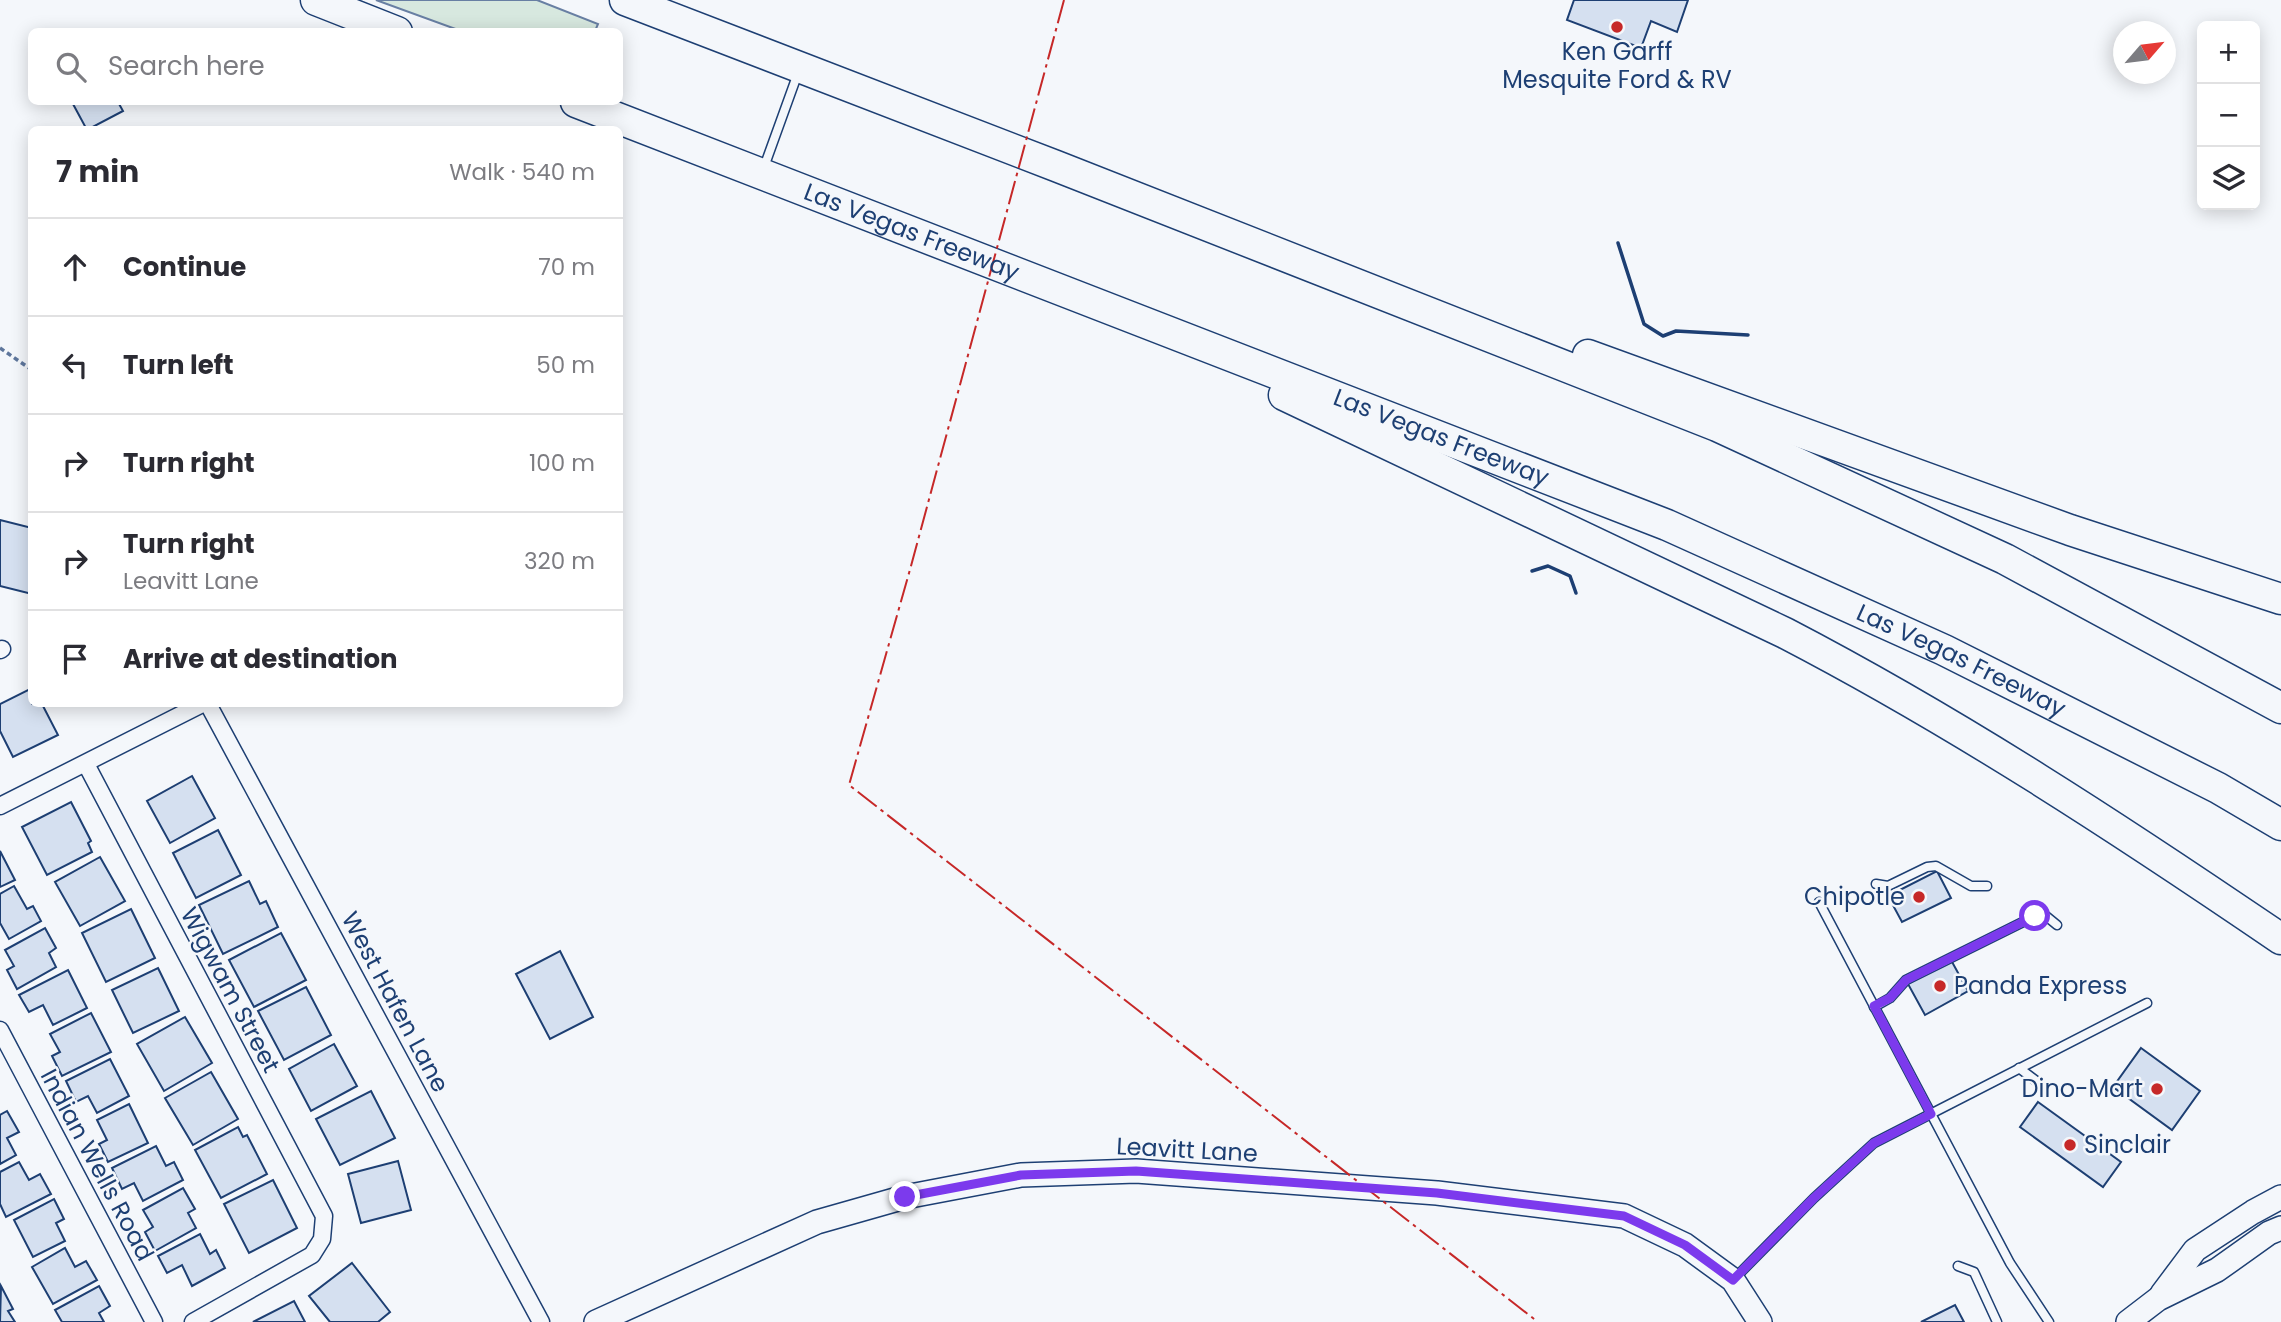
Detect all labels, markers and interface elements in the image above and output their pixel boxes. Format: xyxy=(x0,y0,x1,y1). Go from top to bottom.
marker: Ken Garff Mesquite Ford & RV xyxy=(1609,19,1625,35)
north arrow xyxy=(2113,21,2176,84)
map controls xyxy=(2197,21,2260,210)
button: + xyxy=(2197,21,2260,84)
search box xyxy=(28,28,623,105)
place label: Ken Garff Mesquite Ford & RV xyxy=(1502,35,1732,96)
icon: search xyxy=(52,48,90,86)
text: Search here xyxy=(108,48,265,84)
button: − xyxy=(2197,84,2260,147)
button: layers xyxy=(2197,147,2260,210)
text: 7 min xyxy=(56,150,139,193)
text: Walk · 540 m xyxy=(449,156,595,188)
street label: Las Vegas Freeway xyxy=(799,175,1025,289)
icon: ahead xyxy=(56,248,94,286)
text: Continue xyxy=(123,249,246,285)
text: 70 m xyxy=(538,251,595,283)
icon: left xyxy=(56,346,94,384)
text: Turn left xyxy=(123,347,234,383)
text: 50 m xyxy=(536,349,595,381)
street label: Las Vegas Freeway xyxy=(1329,380,1554,494)
icon: right xyxy=(56,444,94,482)
text: Turn right xyxy=(123,445,255,481)
text: 100 m xyxy=(529,447,595,479)
text: Turn right xyxy=(123,526,255,562)
icon: right xyxy=(56,542,94,580)
text: 320 m xyxy=(524,545,595,577)
text: Leavitt Lane xyxy=(123,565,259,597)
street label: Las Vegas Freeway xyxy=(1852,596,2072,725)
icon: arrive xyxy=(56,640,94,678)
text: Arrive at destination xyxy=(123,641,398,677)
place label: Chipotle xyxy=(1804,880,1905,913)
marker: Chipotle xyxy=(1911,889,1927,905)
route start xyxy=(2019,900,2050,931)
street label: Wigwam Street xyxy=(173,901,288,1078)
street label: West Hafen Lane xyxy=(334,906,457,1098)
place label: Panda Express xyxy=(1954,969,2127,1002)
marker: Panda Express xyxy=(1932,978,1948,994)
street label: Indian Wells Road xyxy=(33,1063,162,1266)
place label: Dino-Mart xyxy=(2022,1072,2143,1105)
marker: Dino-Mart xyxy=(2149,1081,2165,1097)
place label: Sinclair xyxy=(2084,1128,2171,1161)
street label: Leavitt Lane xyxy=(1115,1129,1259,1170)
marker: Sinclair xyxy=(2062,1137,2078,1153)
route end xyxy=(889,1181,920,1212)

